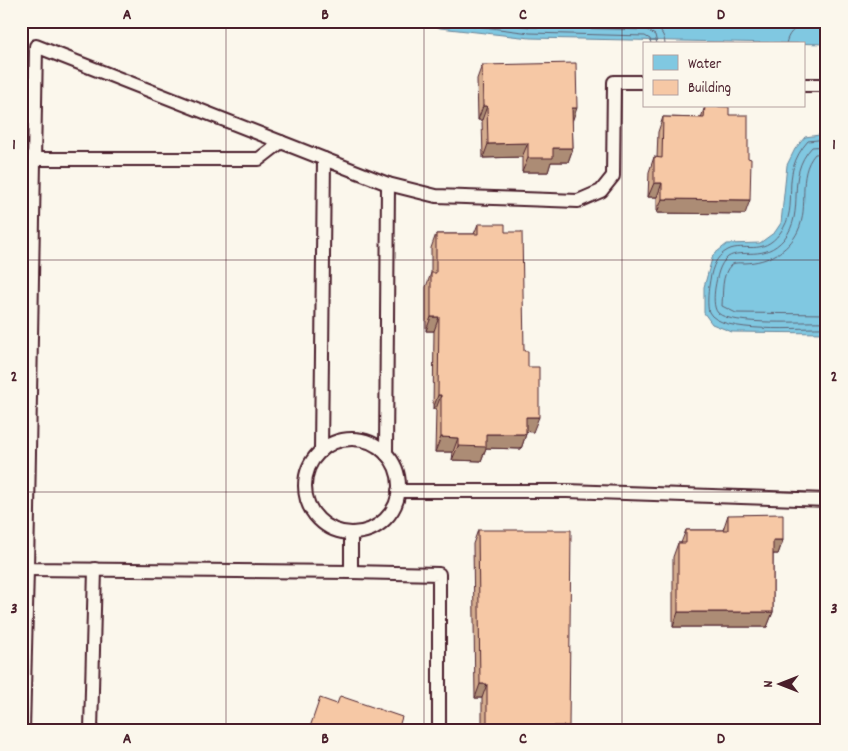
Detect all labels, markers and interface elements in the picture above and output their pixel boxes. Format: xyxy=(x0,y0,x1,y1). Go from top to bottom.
text: A xyxy=(123,4,132,27)
text: B xyxy=(321,4,329,27)
text: C xyxy=(519,4,527,27)
text: D xyxy=(717,4,726,27)
legend xyxy=(643,42,806,108)
text: Water xyxy=(688,54,722,76)
text: Building xyxy=(688,78,731,100)
text: 1 xyxy=(12,134,16,157)
text: 1 xyxy=(832,134,836,157)
text: 2 xyxy=(11,366,18,389)
text: 2 xyxy=(831,366,838,389)
text: 3 xyxy=(10,598,18,621)
text: 3 xyxy=(830,598,838,621)
north arrow xyxy=(756,658,806,708)
text: N xyxy=(759,680,779,687)
text: A xyxy=(123,728,132,751)
text: B xyxy=(321,728,329,751)
text: C xyxy=(519,728,527,751)
text: D xyxy=(717,728,726,751)

